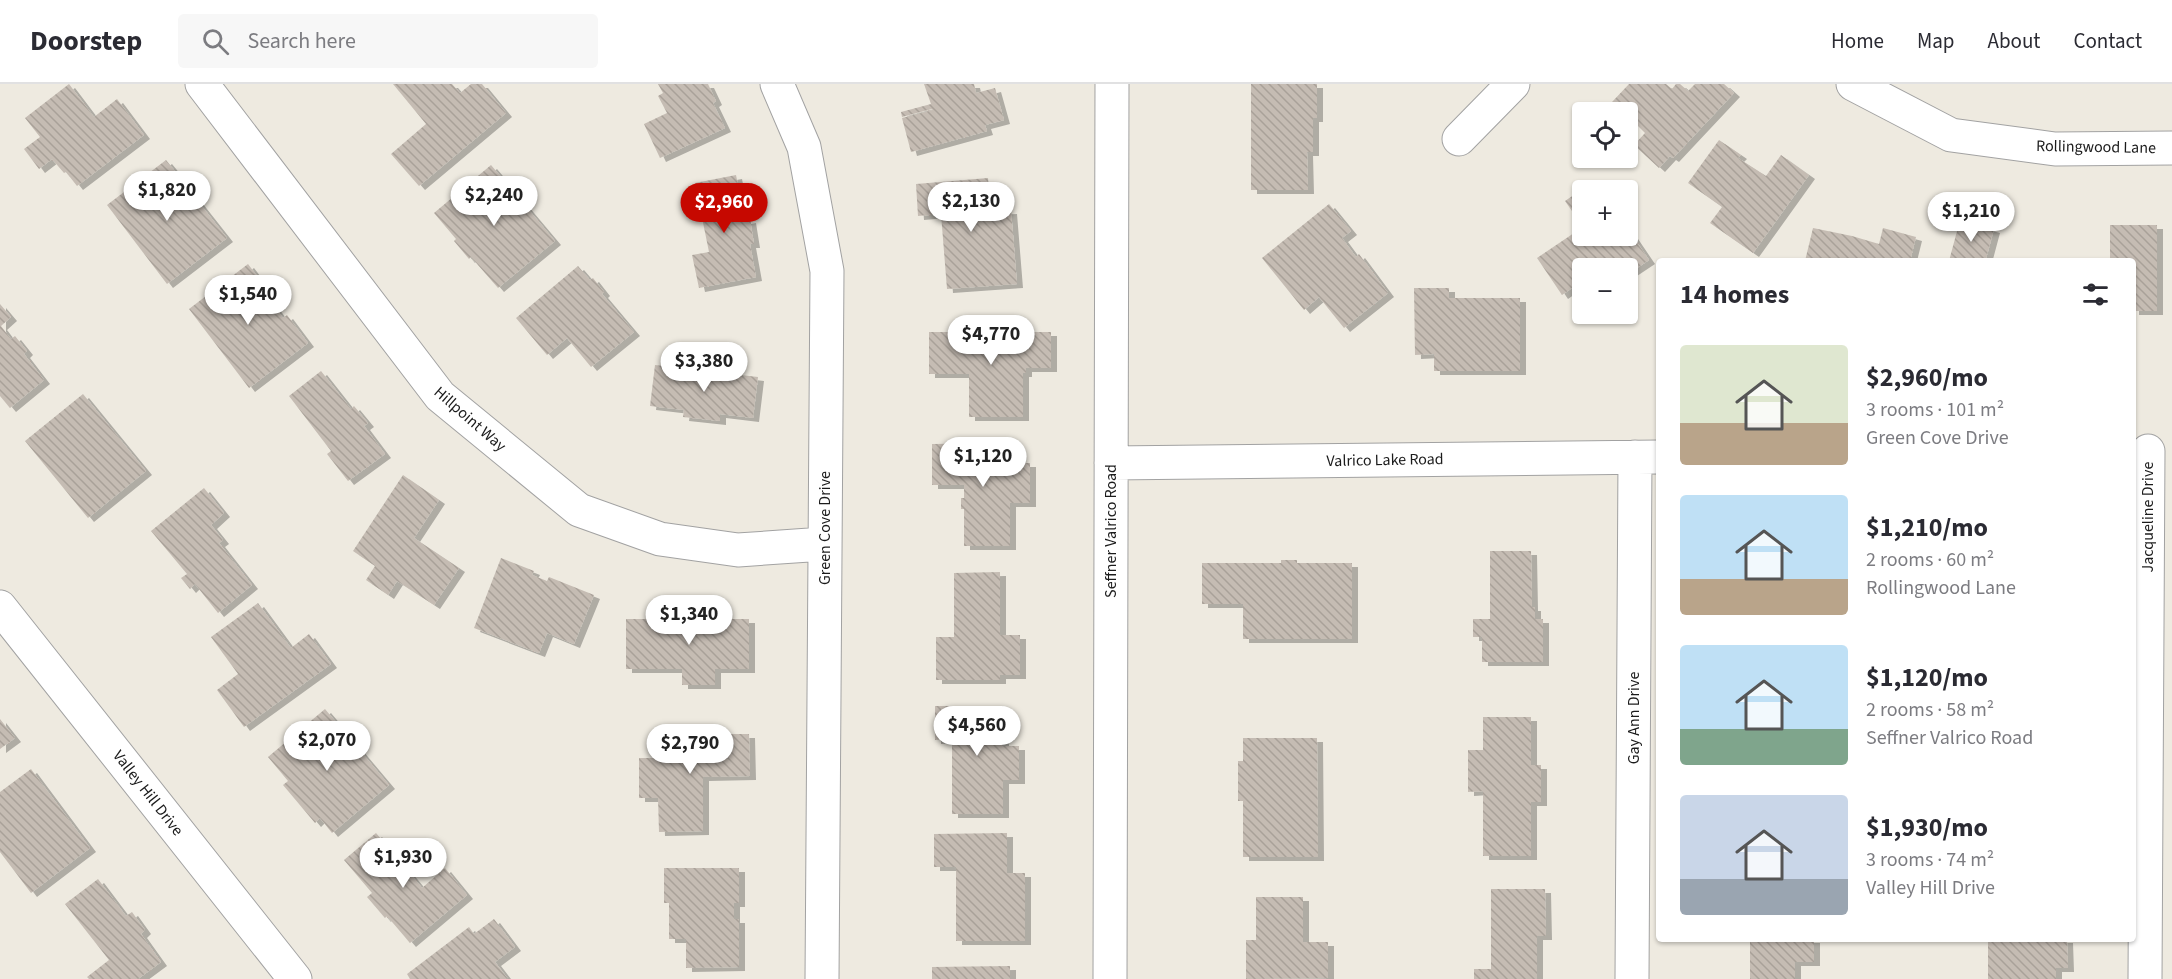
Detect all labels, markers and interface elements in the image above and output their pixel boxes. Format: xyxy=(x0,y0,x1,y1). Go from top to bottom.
search box xyxy=(178,14,598,68)
text: Doorstep xyxy=(30,21,142,61)
icon: search xyxy=(199,25,232,58)
text: Search here xyxy=(247,25,356,57)
text: Home xyxy=(1831,26,1884,56)
text: Map xyxy=(1917,26,1955,56)
text: About xyxy=(1988,26,2040,56)
text: Contact xyxy=(2073,26,2142,56)
map controls xyxy=(1572,102,1638,324)
button: locate xyxy=(1572,102,1638,168)
street label: Rollingwood Lane xyxy=(2036,135,2156,159)
pin: $1,820 xyxy=(118,171,216,222)
text: $1,820 xyxy=(138,176,196,204)
pin: $2,240 xyxy=(445,176,543,227)
button: + xyxy=(1572,180,1638,246)
text: $2,240 xyxy=(465,181,523,209)
pin: $2,130 xyxy=(922,182,1020,233)
pin: $2,960 xyxy=(675,183,773,234)
text: $2,130 xyxy=(942,187,1000,215)
text: $2,960 xyxy=(695,188,753,216)
pin: $1,210 xyxy=(1922,192,2020,243)
text: $1,210 xyxy=(1942,197,2000,225)
button: − xyxy=(1572,258,1638,324)
pin: $1,540 xyxy=(199,275,297,326)
text: 14 homes xyxy=(1680,276,1789,313)
icon: filters xyxy=(2079,278,2112,311)
text: $1,540 xyxy=(219,280,277,308)
pin: $4,770 xyxy=(942,315,1040,366)
text: $4,770 xyxy=(962,320,1020,348)
pin: $3,380 xyxy=(655,342,753,393)
text: $3,380 xyxy=(675,347,733,375)
text: $2,960/mo xyxy=(1866,359,1988,396)
icon: home xyxy=(1728,369,1800,441)
street label: Hillpoint Way xyxy=(429,381,511,457)
text: 3 rooms · 101 m² xyxy=(1866,396,2004,424)
text: Green Cove Drive xyxy=(1866,424,2009,452)
pin: $1,120 xyxy=(934,437,1032,488)
text: $1,120 xyxy=(954,442,1012,470)
street label: Valrico Lake Road xyxy=(1326,448,1444,472)
street label: Jacqueline Drive xyxy=(2137,462,2159,572)
street label: Seffner Valrico Road xyxy=(1100,464,1122,598)
street label: Green Cove Drive xyxy=(814,471,836,585)
text: $1,210/mo xyxy=(1866,509,1988,546)
icon: home xyxy=(1728,519,1800,591)
text: 2 rooms · 60 m² xyxy=(1866,546,1994,574)
text: Rollingwood Lane xyxy=(1866,574,2016,602)
pin: $1,340 xyxy=(640,595,738,646)
text: $1,340 xyxy=(660,600,718,628)
text: $1,120/mo xyxy=(1866,659,1988,696)
icon: home xyxy=(1728,669,1800,741)
street label: Gay Ann Drive xyxy=(1623,672,1645,764)
text: 2 rooms · 58 m² xyxy=(1866,696,1994,724)
pin: $4,560 xyxy=(928,706,1026,757)
text: $4,560 xyxy=(948,711,1006,739)
pin: $2,070 xyxy=(278,721,376,772)
pin: $2,790 xyxy=(641,724,739,775)
text: Seffner Valrico Road xyxy=(1866,724,2033,752)
text: $2,070 xyxy=(298,726,356,754)
text: $2,790 xyxy=(661,729,719,757)
street label: Valley Hill Drive xyxy=(108,746,188,840)
text: $1,930/mo xyxy=(1866,809,1988,846)
icon: home xyxy=(1728,819,1800,891)
pin: $1,930 xyxy=(354,838,452,889)
text: $1,930 xyxy=(374,843,432,871)
text: 3 rooms · 74 m² xyxy=(1866,846,1994,874)
text: Valley Hill Drive xyxy=(1866,874,1995,902)

